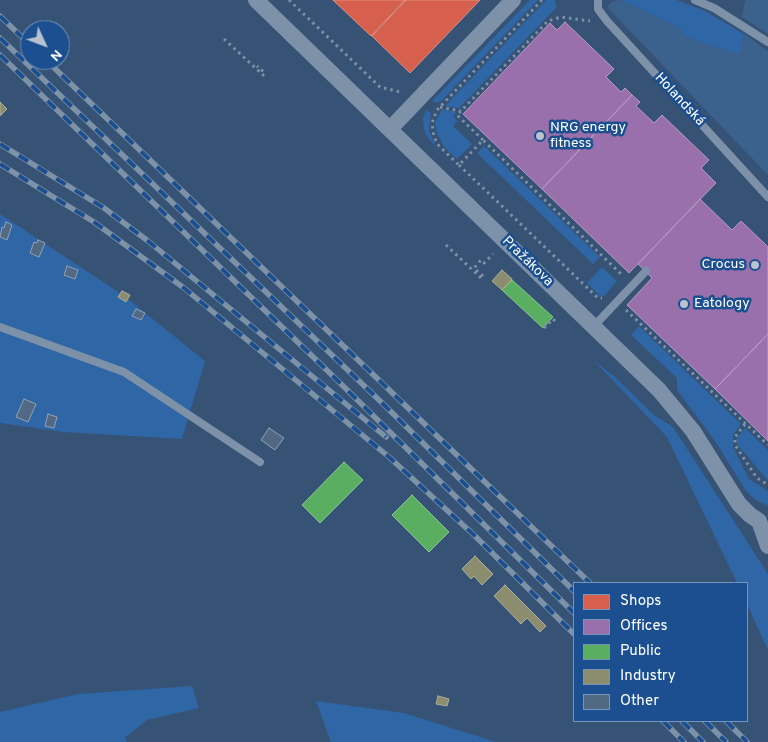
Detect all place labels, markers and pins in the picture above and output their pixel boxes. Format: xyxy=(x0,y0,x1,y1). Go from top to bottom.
place label: NRG energy fitness xyxy=(550,120,626,152)
marker: NRG energy fitness xyxy=(534,130,546,142)
place label: Crocus xyxy=(702,257,745,273)
marker: Crocus xyxy=(749,259,761,271)
place label: Eatology xyxy=(694,296,750,312)
marker: Eatology xyxy=(678,298,690,310)

